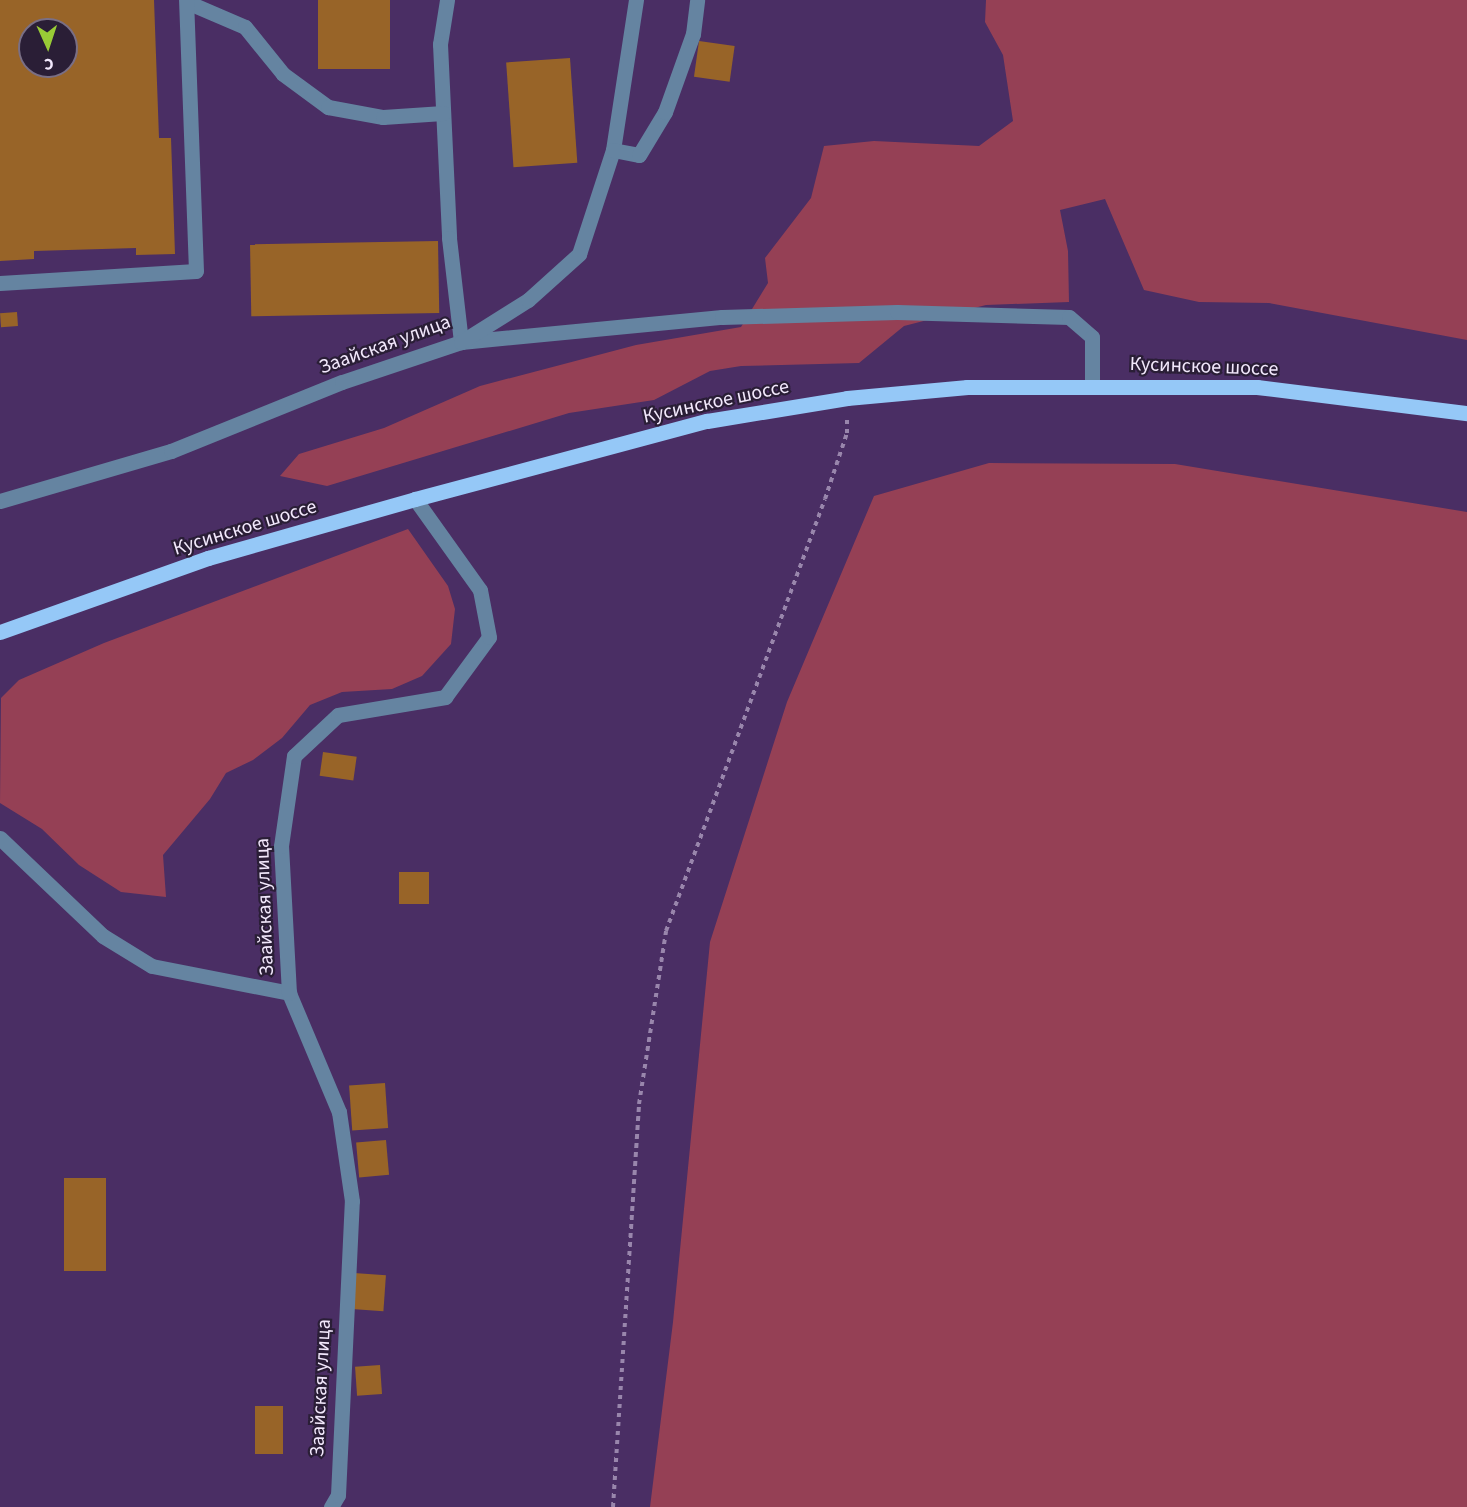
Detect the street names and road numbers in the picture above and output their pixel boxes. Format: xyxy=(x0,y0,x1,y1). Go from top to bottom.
street label: Заайская улица xyxy=(316,310,454,380)
street label: Кусинское шоссе xyxy=(1129,352,1279,382)
street label: Кусинское шоссе xyxy=(641,375,791,429)
street label: Кусинское шоссе xyxy=(170,495,320,561)
street label: Заайская улица xyxy=(251,838,279,976)
street label: Заайская улица xyxy=(305,1318,337,1458)

